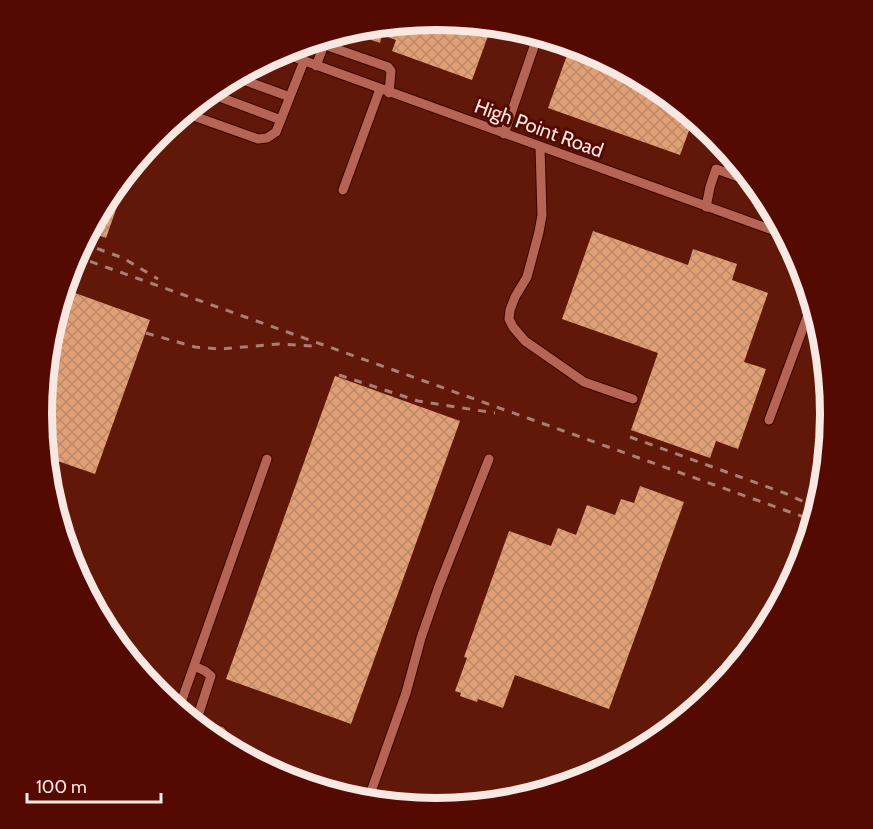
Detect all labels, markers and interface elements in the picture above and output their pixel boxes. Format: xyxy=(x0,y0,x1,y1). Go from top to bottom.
street label: High Point Road xyxy=(471,94,607,162)
scale bar xyxy=(27,766,160,804)
text: 100 m xyxy=(36,776,87,798)

